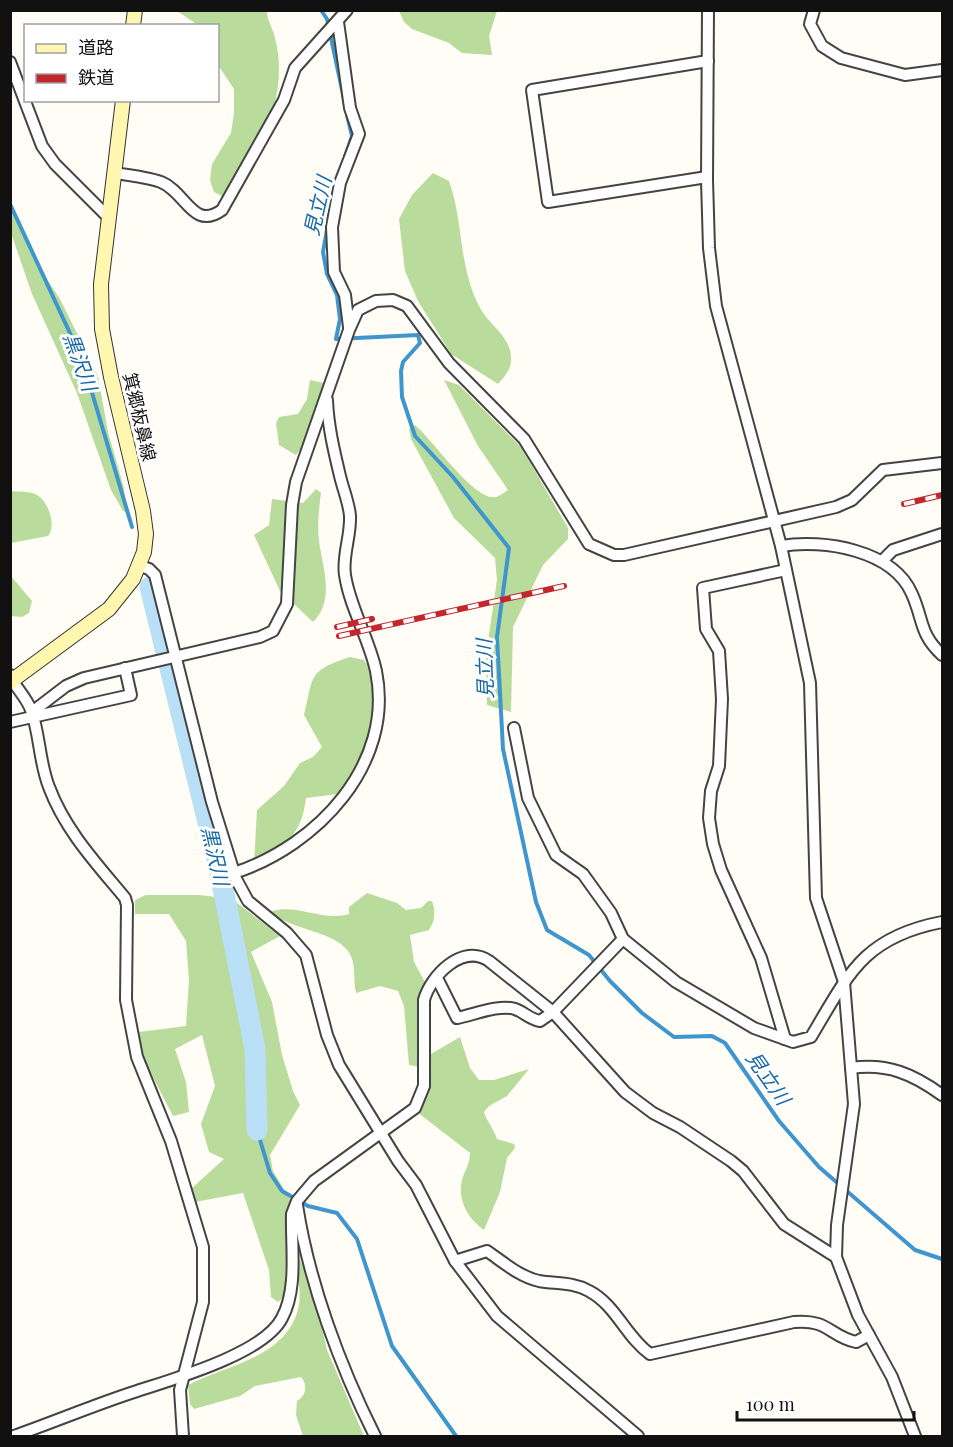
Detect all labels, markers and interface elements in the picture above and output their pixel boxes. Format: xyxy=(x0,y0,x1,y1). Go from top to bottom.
legend xyxy=(24,24,219,102)
text: 道路 xyxy=(78,35,114,59)
text: 鉄道 xyxy=(78,65,114,89)
water label: 見立川 xyxy=(297,171,337,238)
water label: 黒沢川 xyxy=(58,329,105,396)
street label: 箕郷板鼻線 xyxy=(118,370,162,463)
water label: 見立川 xyxy=(469,637,498,700)
water label: 黒沢川 xyxy=(197,823,237,890)
water label: 見立川 xyxy=(741,1045,799,1111)
scale bar xyxy=(737,1384,914,1422)
text: 100 m xyxy=(746,1392,795,1416)

